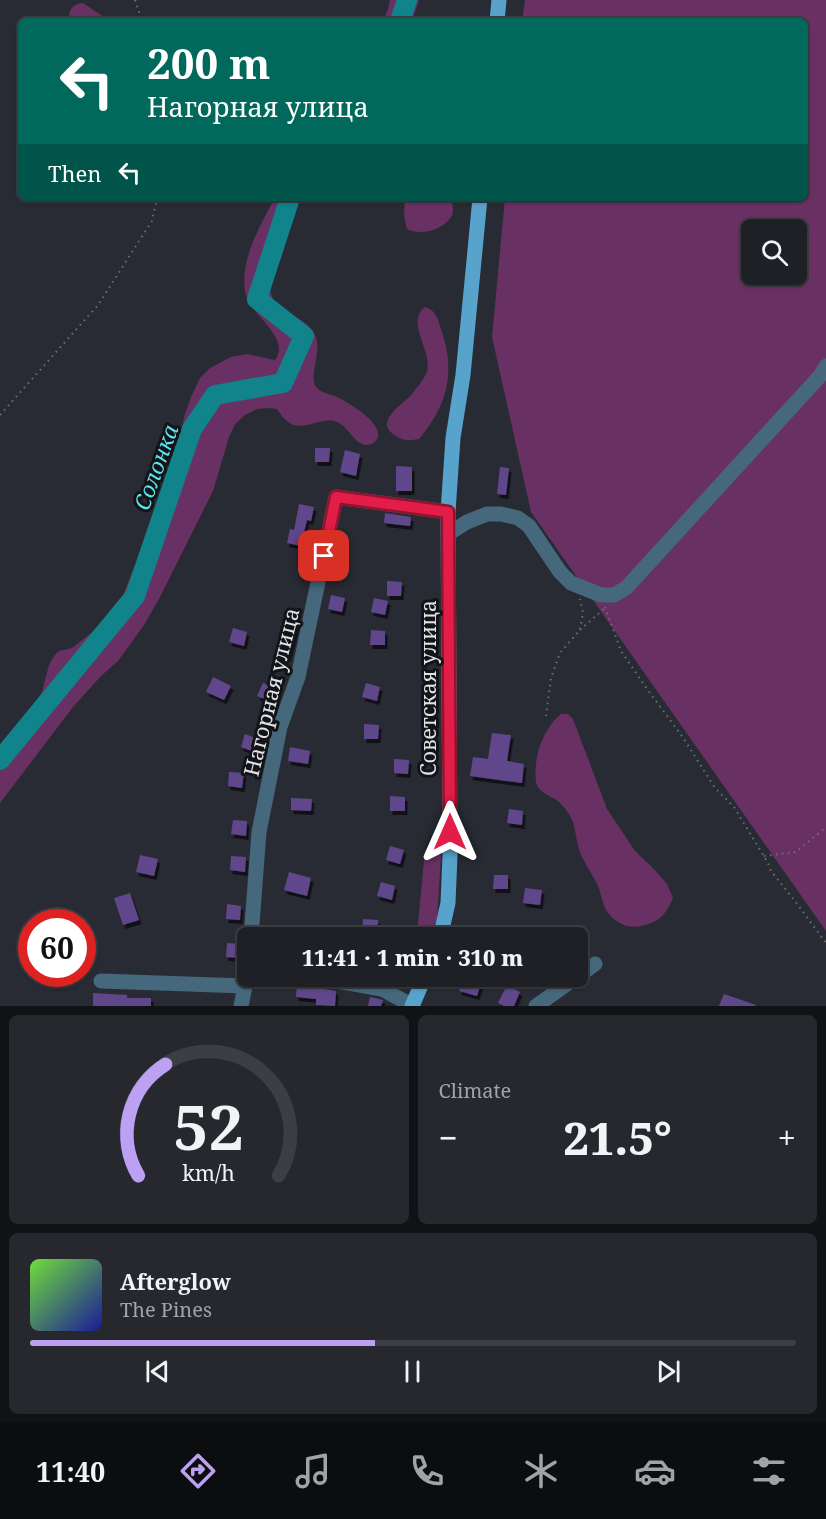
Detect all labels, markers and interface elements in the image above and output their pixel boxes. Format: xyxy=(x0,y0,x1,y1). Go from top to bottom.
text: 200 m xyxy=(147,34,271,91)
icon: left xyxy=(48,42,126,120)
text: Нагорная улица xyxy=(147,88,369,125)
icon: left xyxy=(113,156,146,189)
text: Then xyxy=(48,158,101,188)
map controls xyxy=(741,219,807,285)
button: search xyxy=(741,219,807,285)
water label: Солонка xyxy=(126,419,185,514)
pin xyxy=(298,530,349,581)
icon: arrive xyxy=(307,539,340,572)
street label: Советская улица xyxy=(414,600,442,776)
street label: Нагорная улица xyxy=(237,605,305,779)
position arrow xyxy=(418,800,482,864)
speed limit sign: 60 xyxy=(18,909,96,987)
text: 11:41 · 1 min · 310 m xyxy=(302,942,523,972)
text: Climate xyxy=(439,1077,511,1104)
text: 52 xyxy=(173,1083,244,1168)
text: 21.5° xyxy=(563,1107,672,1168)
text: − xyxy=(439,1115,458,1160)
text: + xyxy=(778,1115,796,1160)
text: km/h xyxy=(182,1159,235,1188)
text: Afterglow xyxy=(120,1266,231,1296)
text: The Pines xyxy=(120,1296,212,1323)
icon: previous xyxy=(141,1355,174,1388)
icon: pause xyxy=(396,1355,429,1388)
icon: next xyxy=(652,1355,685,1388)
icon: directions xyxy=(177,1450,219,1492)
icon: music xyxy=(292,1450,334,1492)
icon: phone xyxy=(406,1450,448,1492)
icon: climate xyxy=(520,1450,562,1492)
icon: car xyxy=(634,1450,676,1492)
icon: filters xyxy=(748,1450,790,1492)
text: 11:40 xyxy=(36,1453,105,1490)

